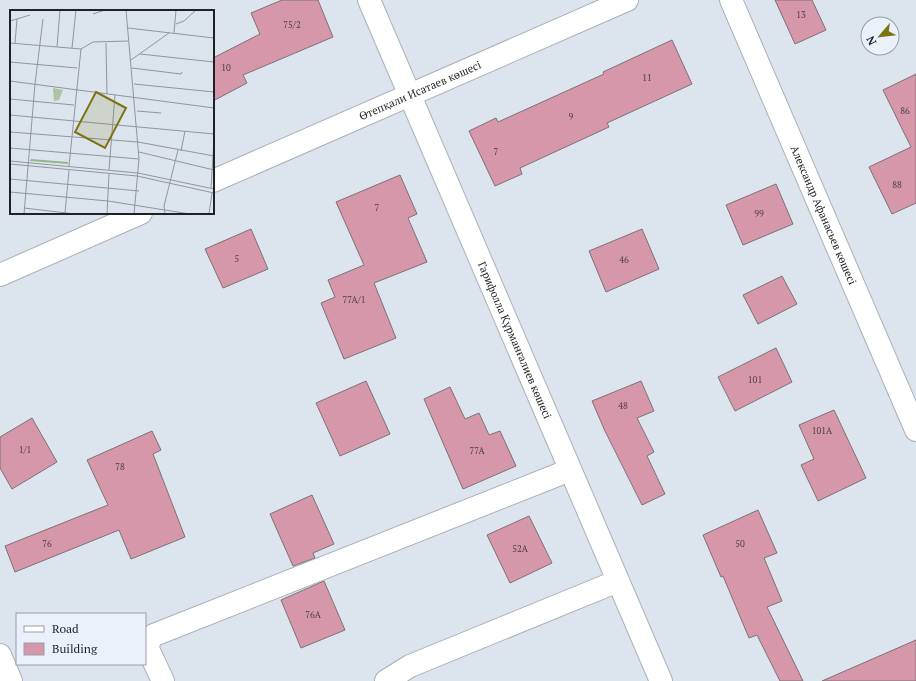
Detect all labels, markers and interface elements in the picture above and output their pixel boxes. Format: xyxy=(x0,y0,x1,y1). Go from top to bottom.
house number: 13 xyxy=(796,9,806,21)
inset map xyxy=(10,10,214,214)
north arrow xyxy=(860,16,900,56)
house number: 75/2 xyxy=(283,19,301,31)
text: N xyxy=(863,33,879,48)
street label: Өтепқали Исатаев көшесі xyxy=(357,58,483,123)
house number: 10 xyxy=(221,62,231,74)
house number: 11 xyxy=(642,72,652,84)
house number: 86 xyxy=(900,105,910,117)
house number: 9 xyxy=(569,111,574,123)
street label: Александр Афанасьев көшесі xyxy=(787,143,860,287)
house number: 7 xyxy=(494,146,499,158)
house number: 88 xyxy=(892,179,902,191)
house number: 7 xyxy=(375,202,380,214)
house number: 99 xyxy=(754,208,764,220)
house number: 5 xyxy=(235,253,240,265)
house number: 46 xyxy=(619,254,629,266)
street label: Гарифолла Құрманғалиев көшесі xyxy=(475,259,555,421)
house number: 77А/1 xyxy=(343,294,365,306)
house number: 101 xyxy=(748,374,762,386)
house number: 48 xyxy=(618,400,628,412)
house number: 101А xyxy=(812,425,833,437)
house number: 1/1 xyxy=(19,444,31,456)
house number: 77А xyxy=(469,445,485,457)
house number: 78 xyxy=(115,461,125,473)
house number: 76 xyxy=(42,538,52,550)
house number: 50 xyxy=(735,538,745,550)
house number: 52А xyxy=(512,543,529,555)
house number: 76А xyxy=(305,609,322,621)
legend xyxy=(16,613,146,665)
text: Road xyxy=(52,621,79,636)
text: Building xyxy=(52,641,98,656)

